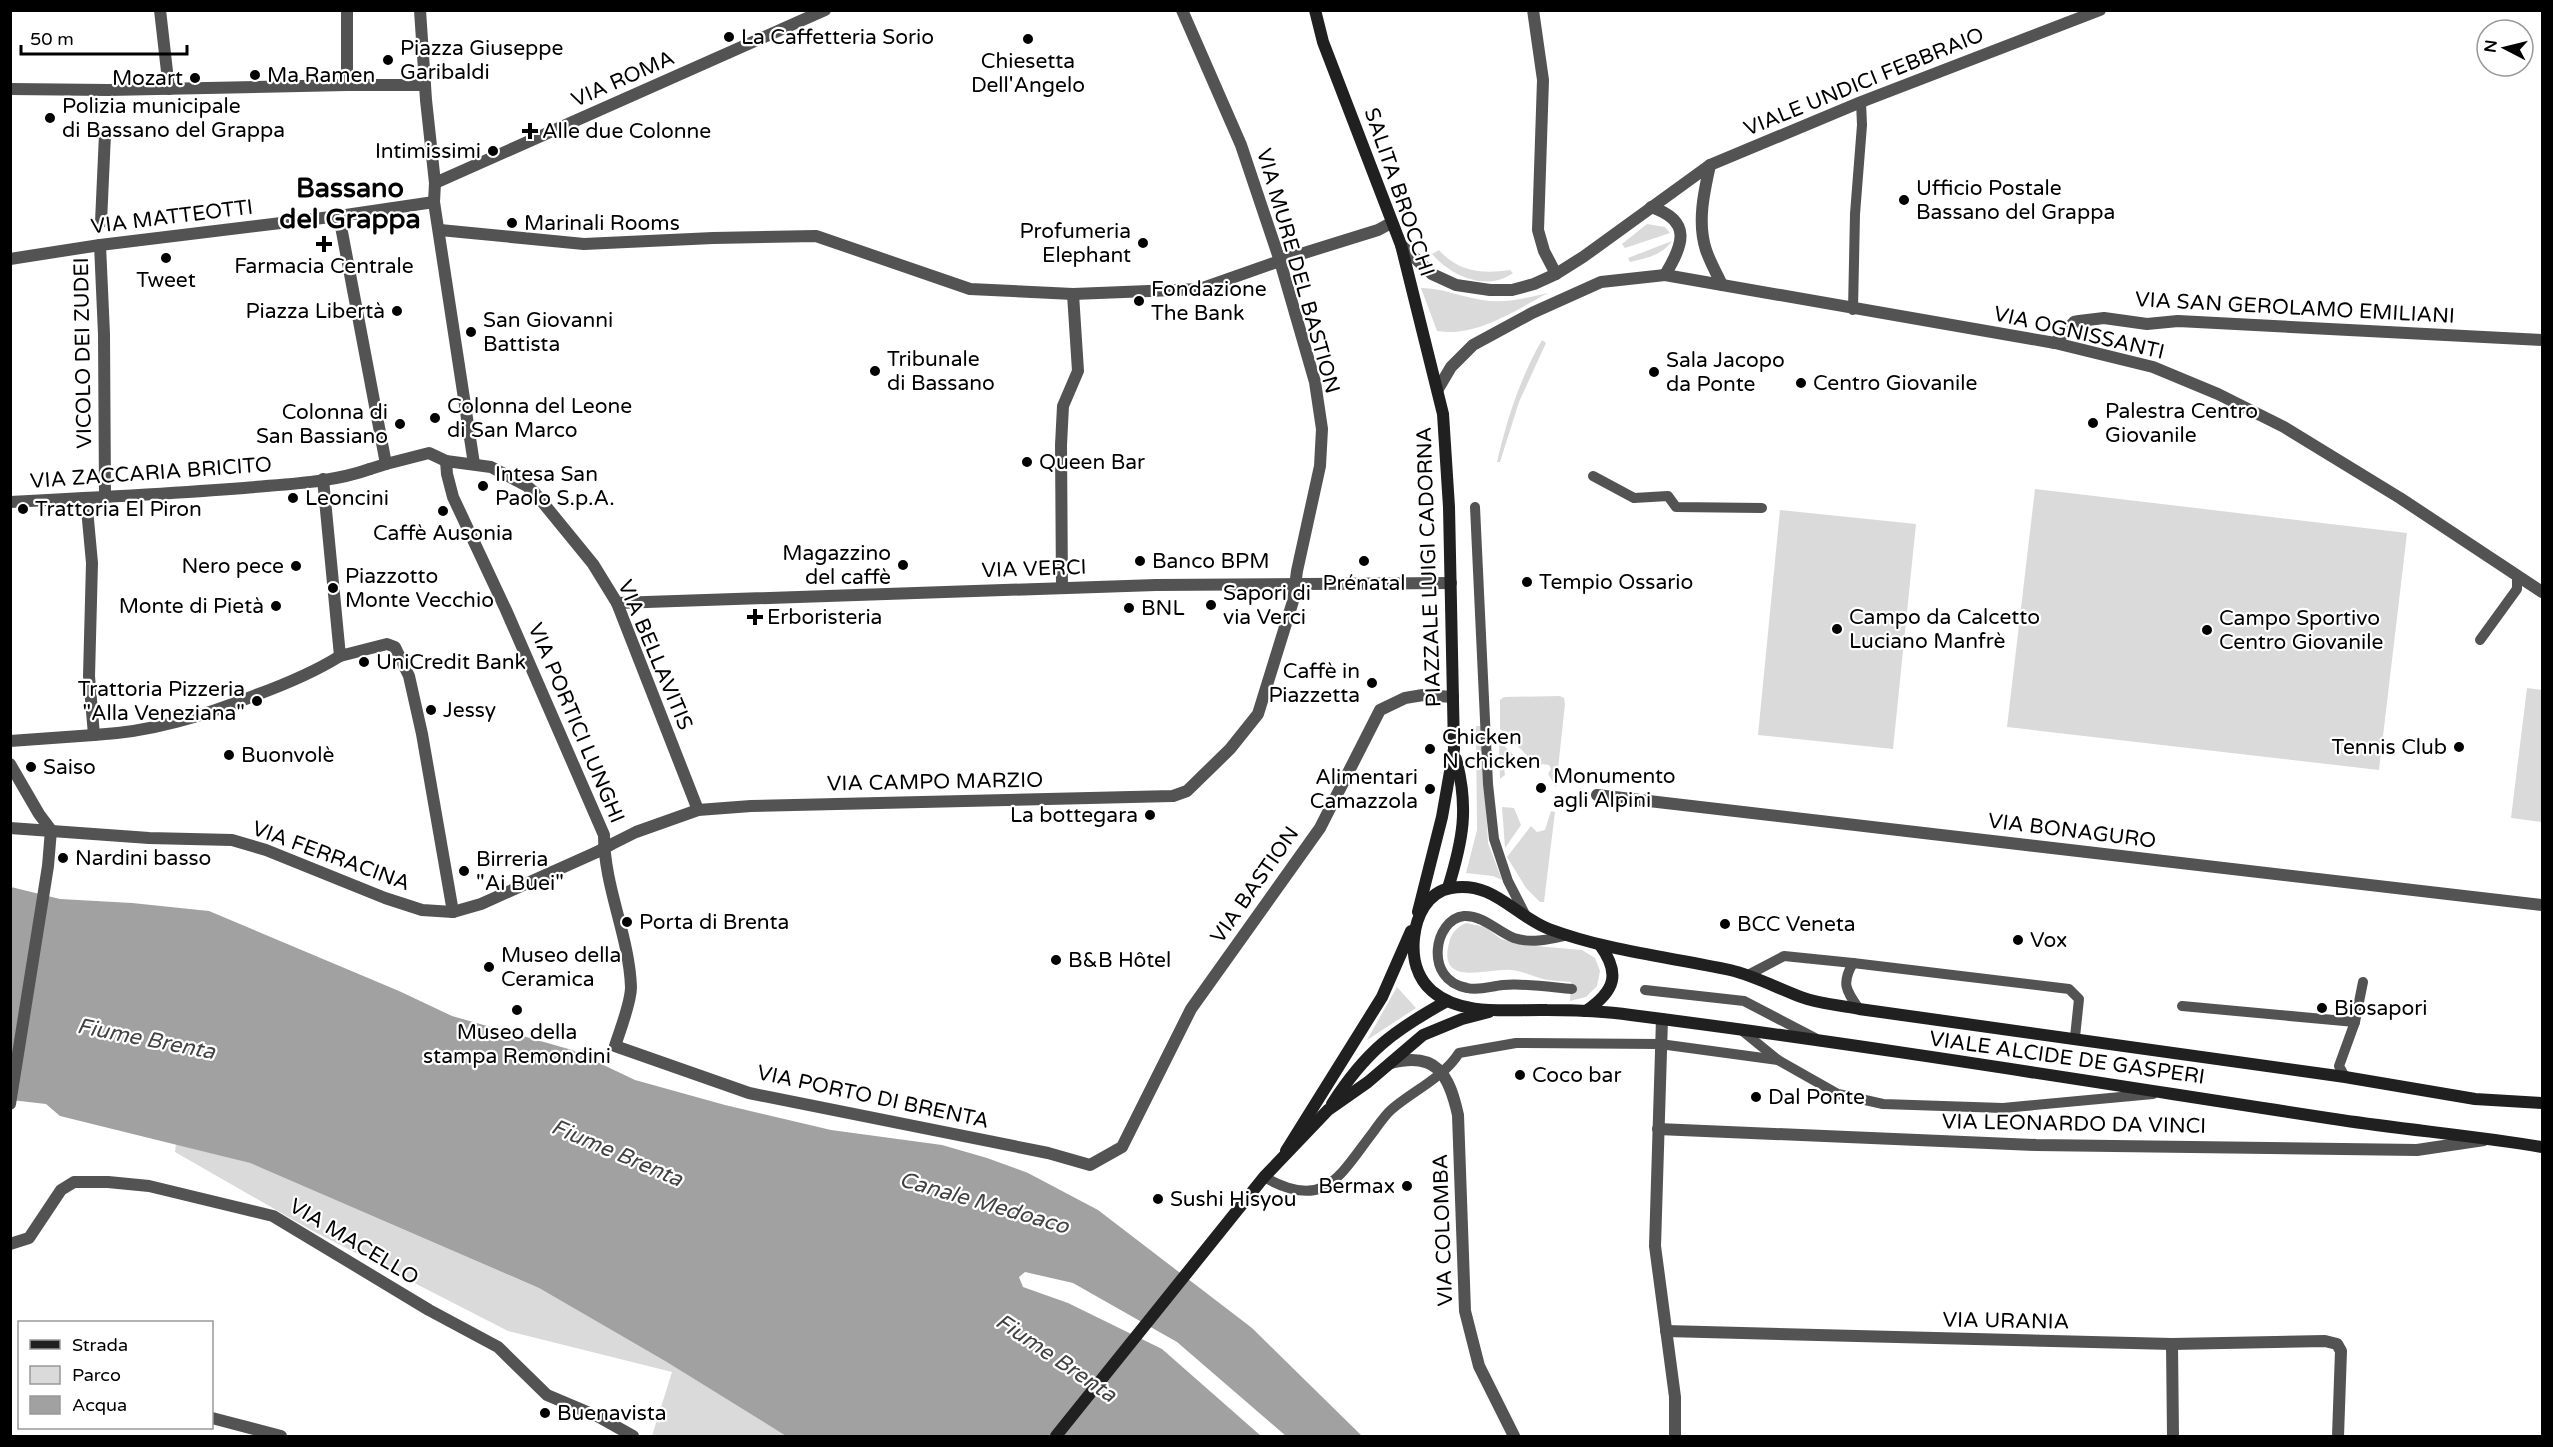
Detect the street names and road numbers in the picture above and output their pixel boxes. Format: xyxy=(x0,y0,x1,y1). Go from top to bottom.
street label: VIALE UNDICI FEBBRAIO xyxy=(1740,22,1988,142)
street label: VIA ROMA xyxy=(568,45,678,113)
street label: SALITA BROCCHI xyxy=(1358,105,1440,279)
street label: VIA MURE DEL BASTION xyxy=(1251,146,1345,396)
street label: VIA MATTEOTTI xyxy=(89,195,255,239)
street label: VICOLO DEI ZUDEI xyxy=(69,257,97,449)
street label: VIA SAN GEROLAMO EMILIANI xyxy=(2134,287,2456,329)
street label: VIA OGNISSANTI xyxy=(1991,301,2167,365)
street label: PIAZZALE LUIGI CADORNA xyxy=(1412,426,1446,708)
street label: VIA ZACCARIA BRICITO xyxy=(29,452,273,494)
street label: VIA VERCI xyxy=(981,555,1087,583)
street label: VIA BELLAVITIS xyxy=(612,576,698,734)
street label: VIA PORTICI LUNGHI xyxy=(523,619,629,827)
street label: VIA CAMPO MARZIO xyxy=(827,768,1043,796)
street label: VIA BONAGURO xyxy=(1986,808,2158,854)
street label: VIA FERRACINA xyxy=(249,816,413,896)
street label: VIA BASTION xyxy=(1206,822,1304,948)
street label: VIALE ALCIDE DE GASPERI xyxy=(1928,1026,2206,1090)
street label: VIA PORTO DI BRENTA xyxy=(755,1060,991,1134)
street label: VIA LEONARDO DA VINCI xyxy=(1942,1109,2206,1139)
street label: VIA COLOMBA xyxy=(1428,1153,1458,1307)
street label: VIA MACELLO xyxy=(285,1194,423,1290)
street label: VIA URANIA xyxy=(1942,1307,2070,1335)

